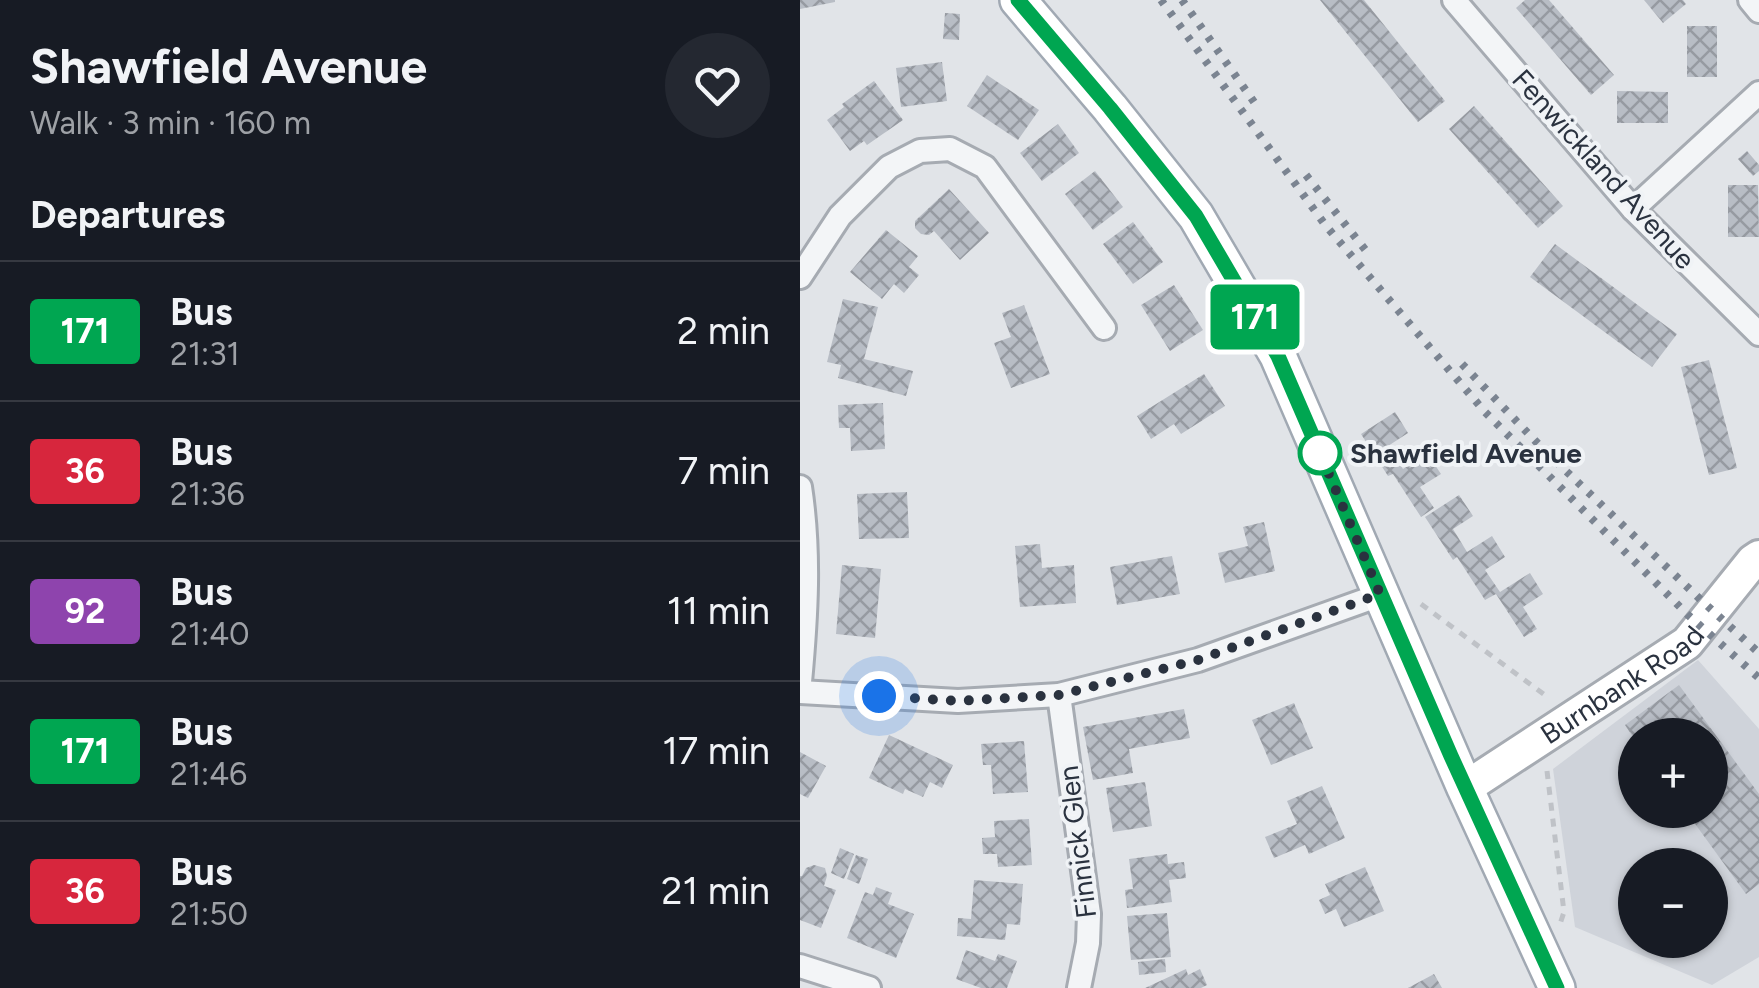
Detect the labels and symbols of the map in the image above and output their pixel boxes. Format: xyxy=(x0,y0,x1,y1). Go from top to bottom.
street label: Fenwickland Avenue xyxy=(1505,62,1703,276)
line badge: 171 xyxy=(1198,284,1312,350)
marker: Shawfield Avenue xyxy=(1299,432,1341,474)
place label: Shawfield Avenue xyxy=(1350,436,1582,470)
street label: Burnbank Road xyxy=(1534,619,1711,751)
your location xyxy=(854,671,904,721)
street label: Finnick Glen xyxy=(1051,764,1103,920)

